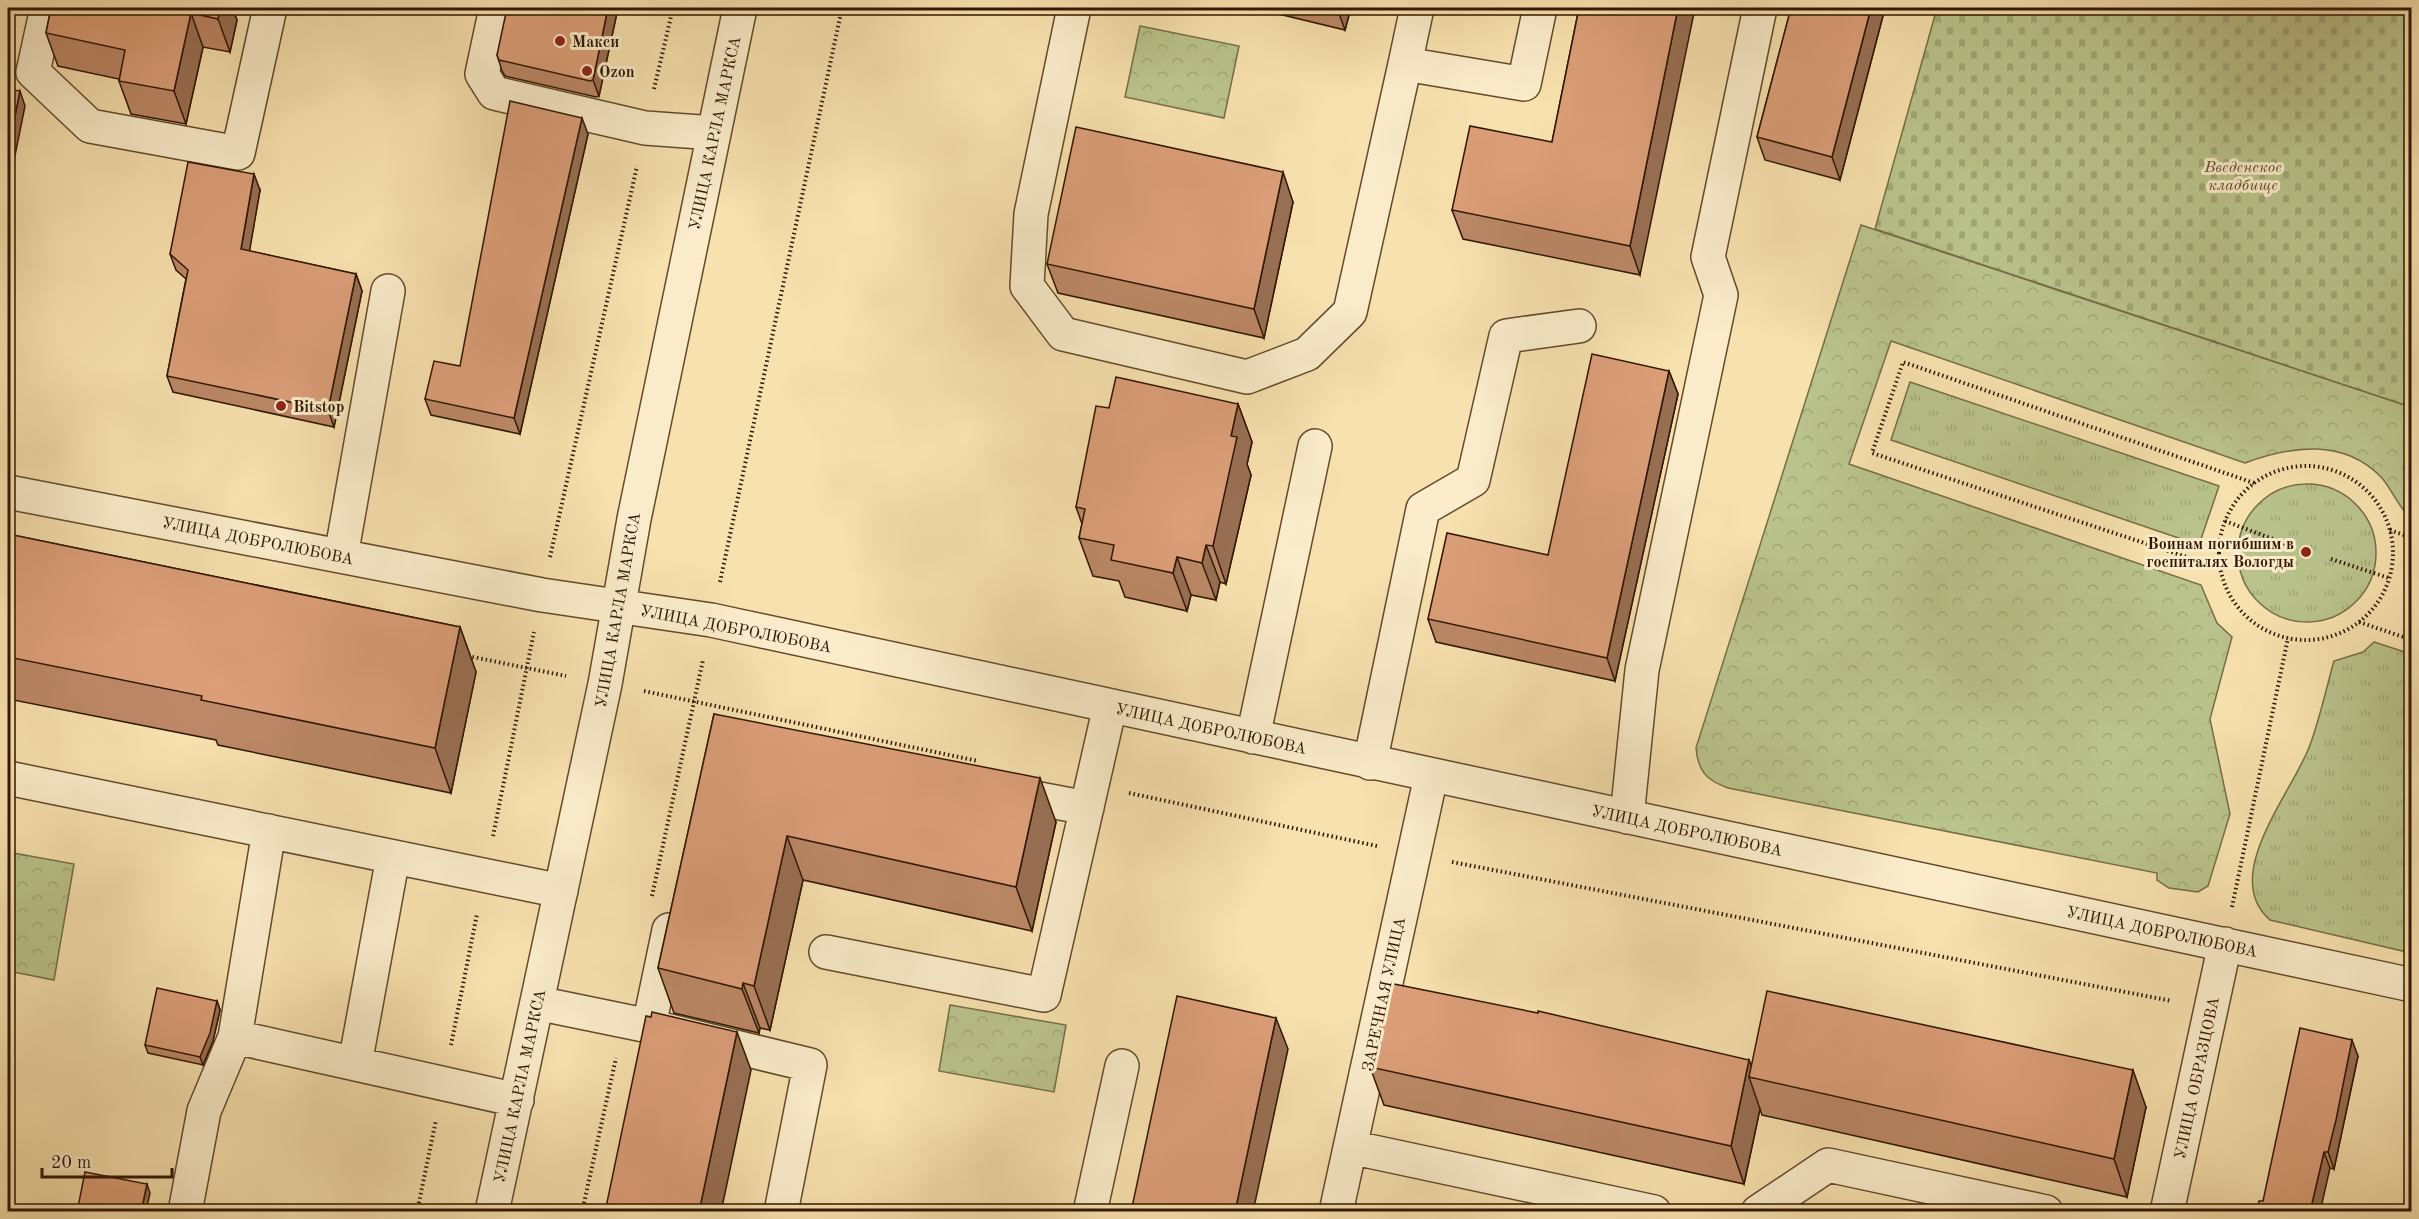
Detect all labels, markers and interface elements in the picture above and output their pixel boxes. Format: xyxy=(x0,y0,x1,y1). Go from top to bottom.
marker: Макси xyxy=(553,34,567,48)
place label: Макси xyxy=(572,35,619,51)
street label: УЛИЦА КАРЛА МАРКСА xyxy=(688,35,744,232)
marker: Ozon xyxy=(580,64,594,78)
place label: Ozon xyxy=(599,65,635,81)
park label: Введенское кладбище xyxy=(2203,160,2282,194)
marker: Bitstop xyxy=(274,399,288,413)
place label: Bitstop xyxy=(293,400,344,416)
street label: УЛИЦА КАРЛА МАРКСА xyxy=(594,511,644,709)
street label: УЛИЦА ДОБРОЛЮБОВА xyxy=(160,516,355,568)
place label: Воинам погибшим в госпиталях Вологды xyxy=(2147,537,2294,571)
marker: Воинам погибшим в госпиталях Вологды xyxy=(2299,545,2313,559)
street label: УЛИЦА ДОБРОЛЮБОВА xyxy=(638,604,833,656)
street label: УЛИЦА ДОБРОЛЮБОВА xyxy=(1114,702,1308,758)
street label: УЛИЦА ДОБРОЛЮБОВА xyxy=(1590,804,1784,860)
street label: УЛИЦА ДОБРОЛЮБОВА xyxy=(2065,905,2259,961)
street label: ЗАРЕЧНАЯ УЛИЦА xyxy=(1361,916,1409,1073)
street label: УЛИЦА КАРЛА МАРКСА xyxy=(493,988,549,1185)
street label: УЛИЦА ОБРАЗЦОВА xyxy=(2173,996,2223,1161)
scale bar xyxy=(42,1141,172,1179)
text: 20 m xyxy=(51,1154,91,1172)

